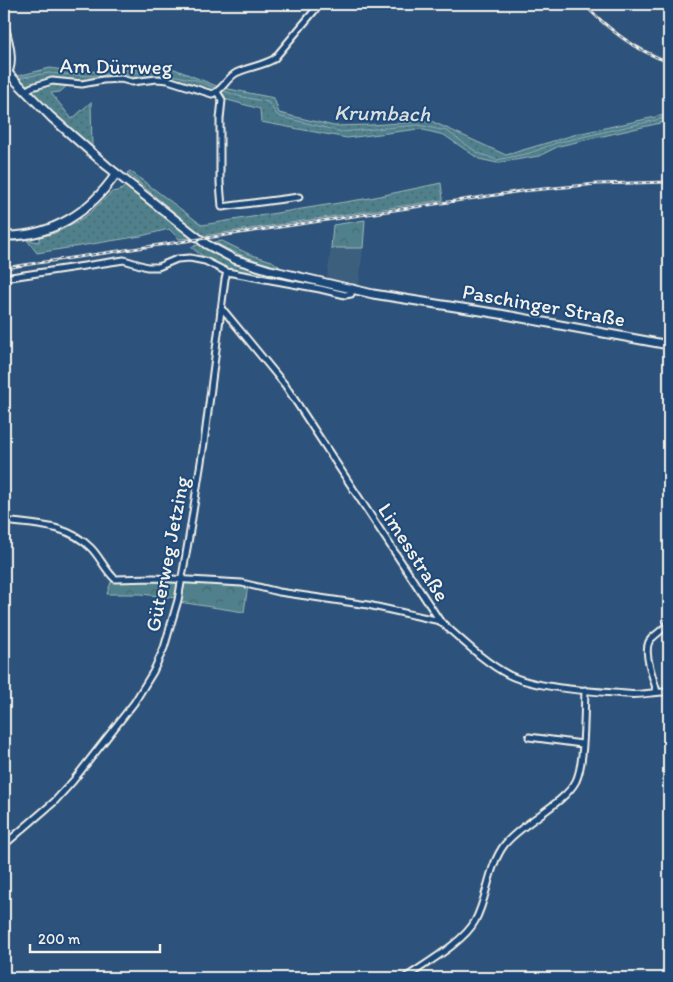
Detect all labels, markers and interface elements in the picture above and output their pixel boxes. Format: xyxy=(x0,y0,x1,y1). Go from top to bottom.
street label: Am Dürrweg xyxy=(59,53,173,79)
water label: Krumbach xyxy=(334,99,431,127)
street label: Paschinger Straße xyxy=(461,278,627,332)
street label: Güterweg Jetzing xyxy=(140,474,194,634)
street label: Limesstraße xyxy=(373,498,455,606)
scale bar xyxy=(30,922,160,954)
text: 200 m xyxy=(38,930,81,948)

